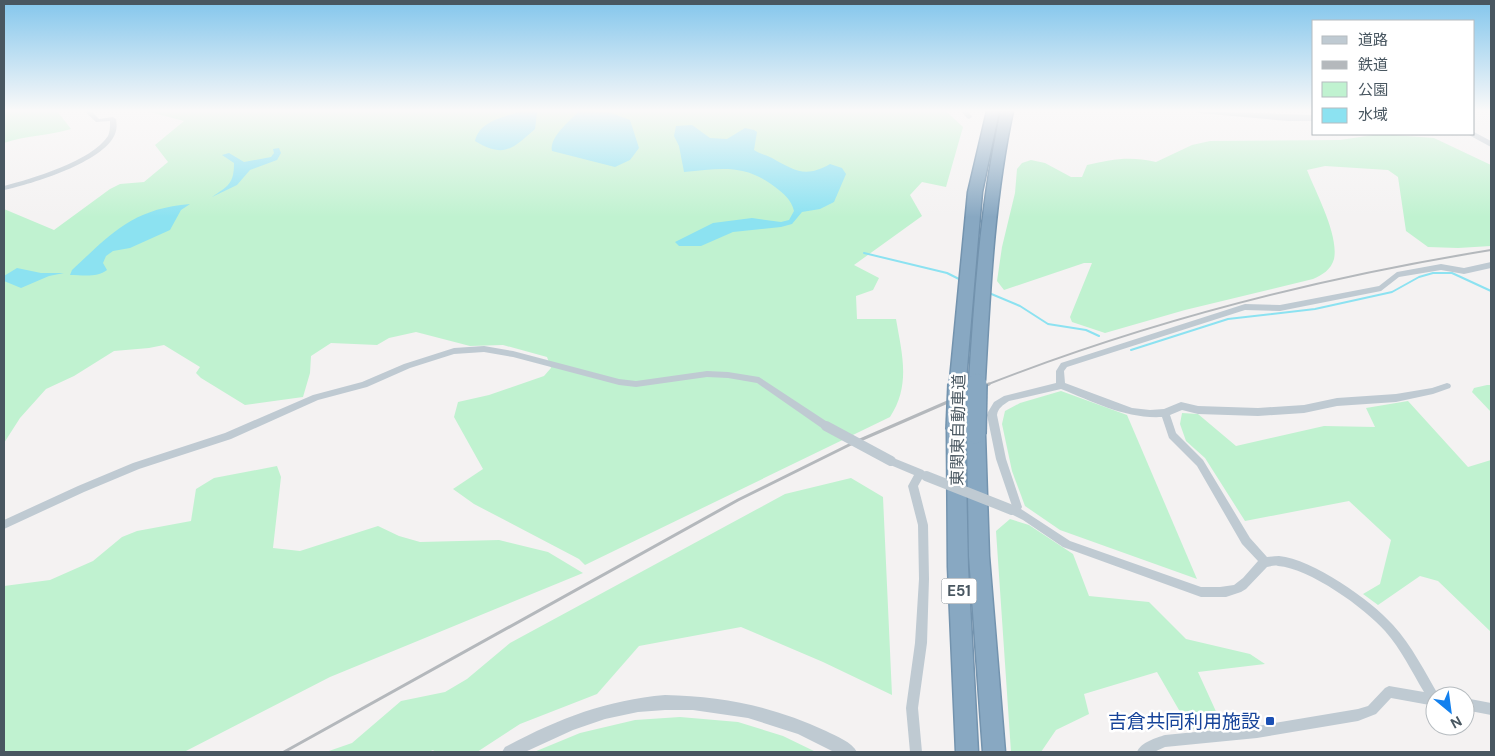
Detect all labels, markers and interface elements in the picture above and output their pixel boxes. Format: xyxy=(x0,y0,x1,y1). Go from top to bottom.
legend xyxy=(1312,20,1475,135)
text: 道路 xyxy=(1358,30,1388,50)
text: 鉄道 xyxy=(1358,55,1388,75)
text: 公園 xyxy=(1358,80,1388,100)
text: 水域 xyxy=(1358,105,1388,125)
street label: 東関東自動車道 xyxy=(947,374,969,486)
road number: E51 xyxy=(942,578,976,604)
north arrow xyxy=(1425,686,1475,736)
place label: 吉倉共同利用施設 xyxy=(1108,709,1260,734)
text: N xyxy=(1447,712,1465,733)
marker: 吉倉共同利用施設 xyxy=(1264,715,1276,727)

